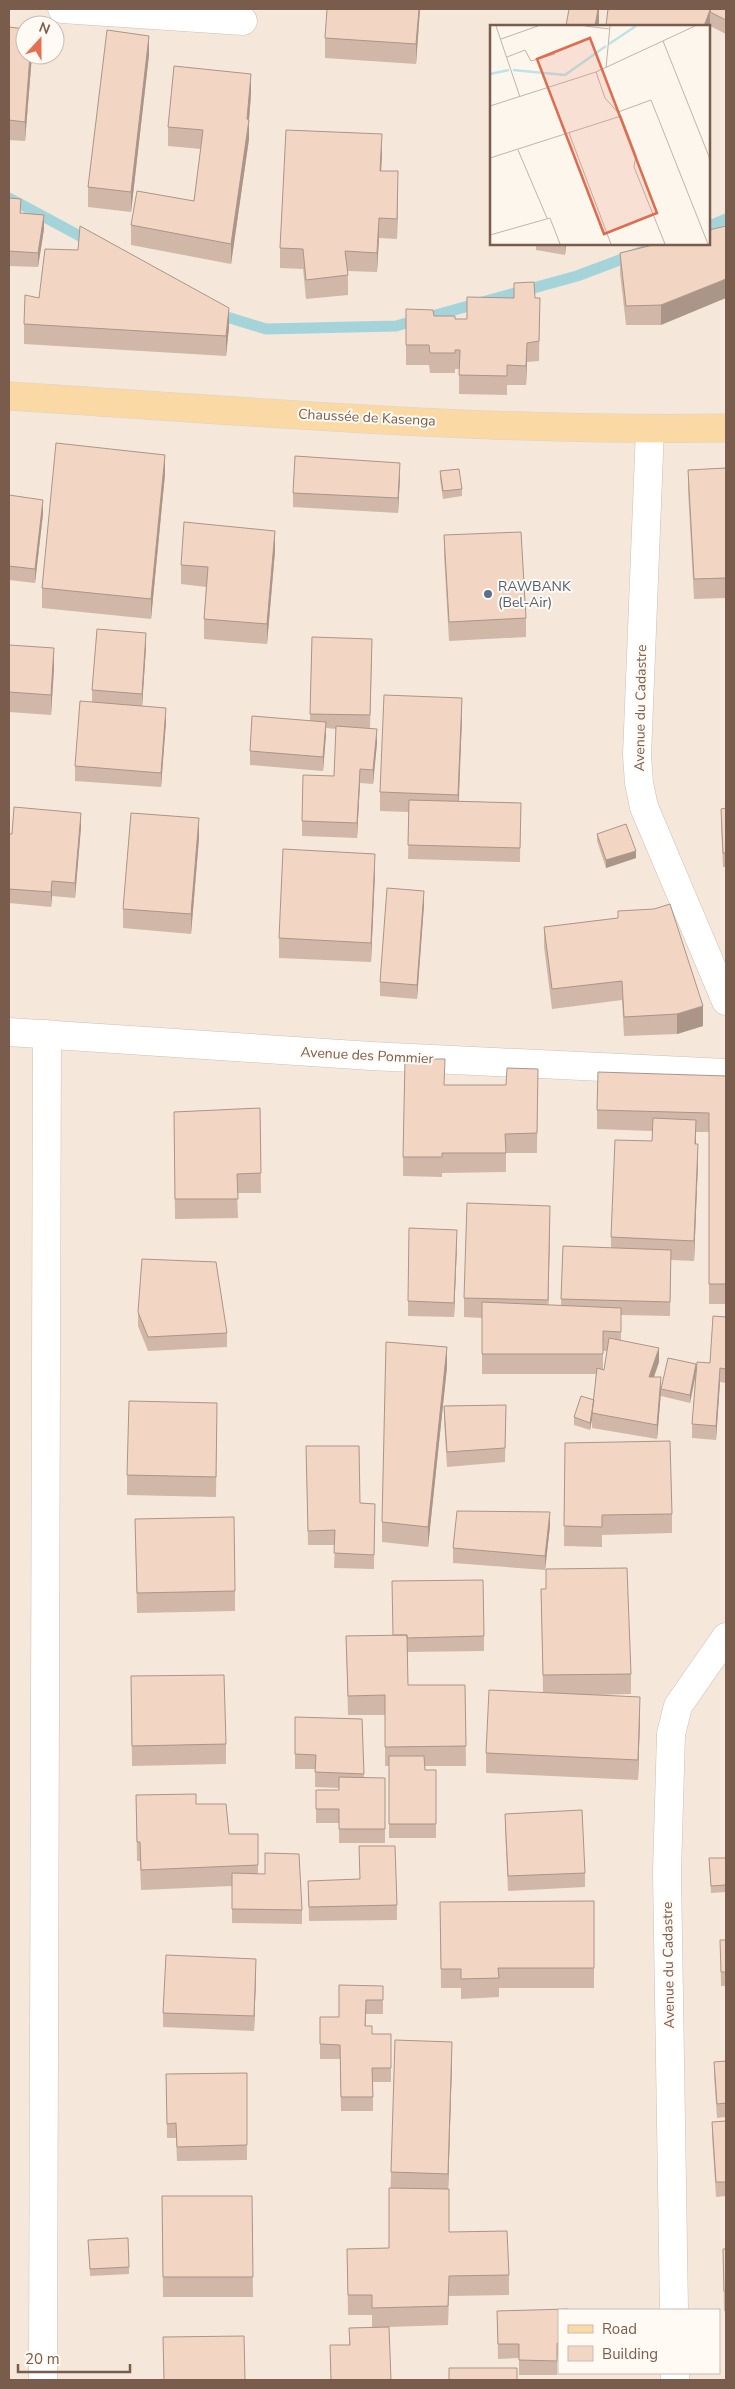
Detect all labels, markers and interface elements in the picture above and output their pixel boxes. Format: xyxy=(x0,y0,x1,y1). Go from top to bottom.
north arrow xyxy=(15,15,65,65)
text: N xyxy=(36,18,53,39)
inset map xyxy=(490,25,710,245)
street label: Chaussée de Kasenga xyxy=(298,404,436,431)
place label: RAWBANK (Bel-Air) xyxy=(498,577,571,612)
marker: RAWBANK (Bel-Air) xyxy=(482,588,494,600)
street label: Avenue du Cadastre xyxy=(630,644,651,772)
street label: Avenue des Pommier xyxy=(300,1043,434,1068)
street label: Avenue du Cadastre xyxy=(658,1901,679,2029)
legend xyxy=(558,2309,720,2374)
text: Road xyxy=(602,2319,637,2339)
scale bar xyxy=(18,2342,130,2374)
text: Building xyxy=(602,2344,658,2364)
text: 20 m xyxy=(25,2349,60,2369)

